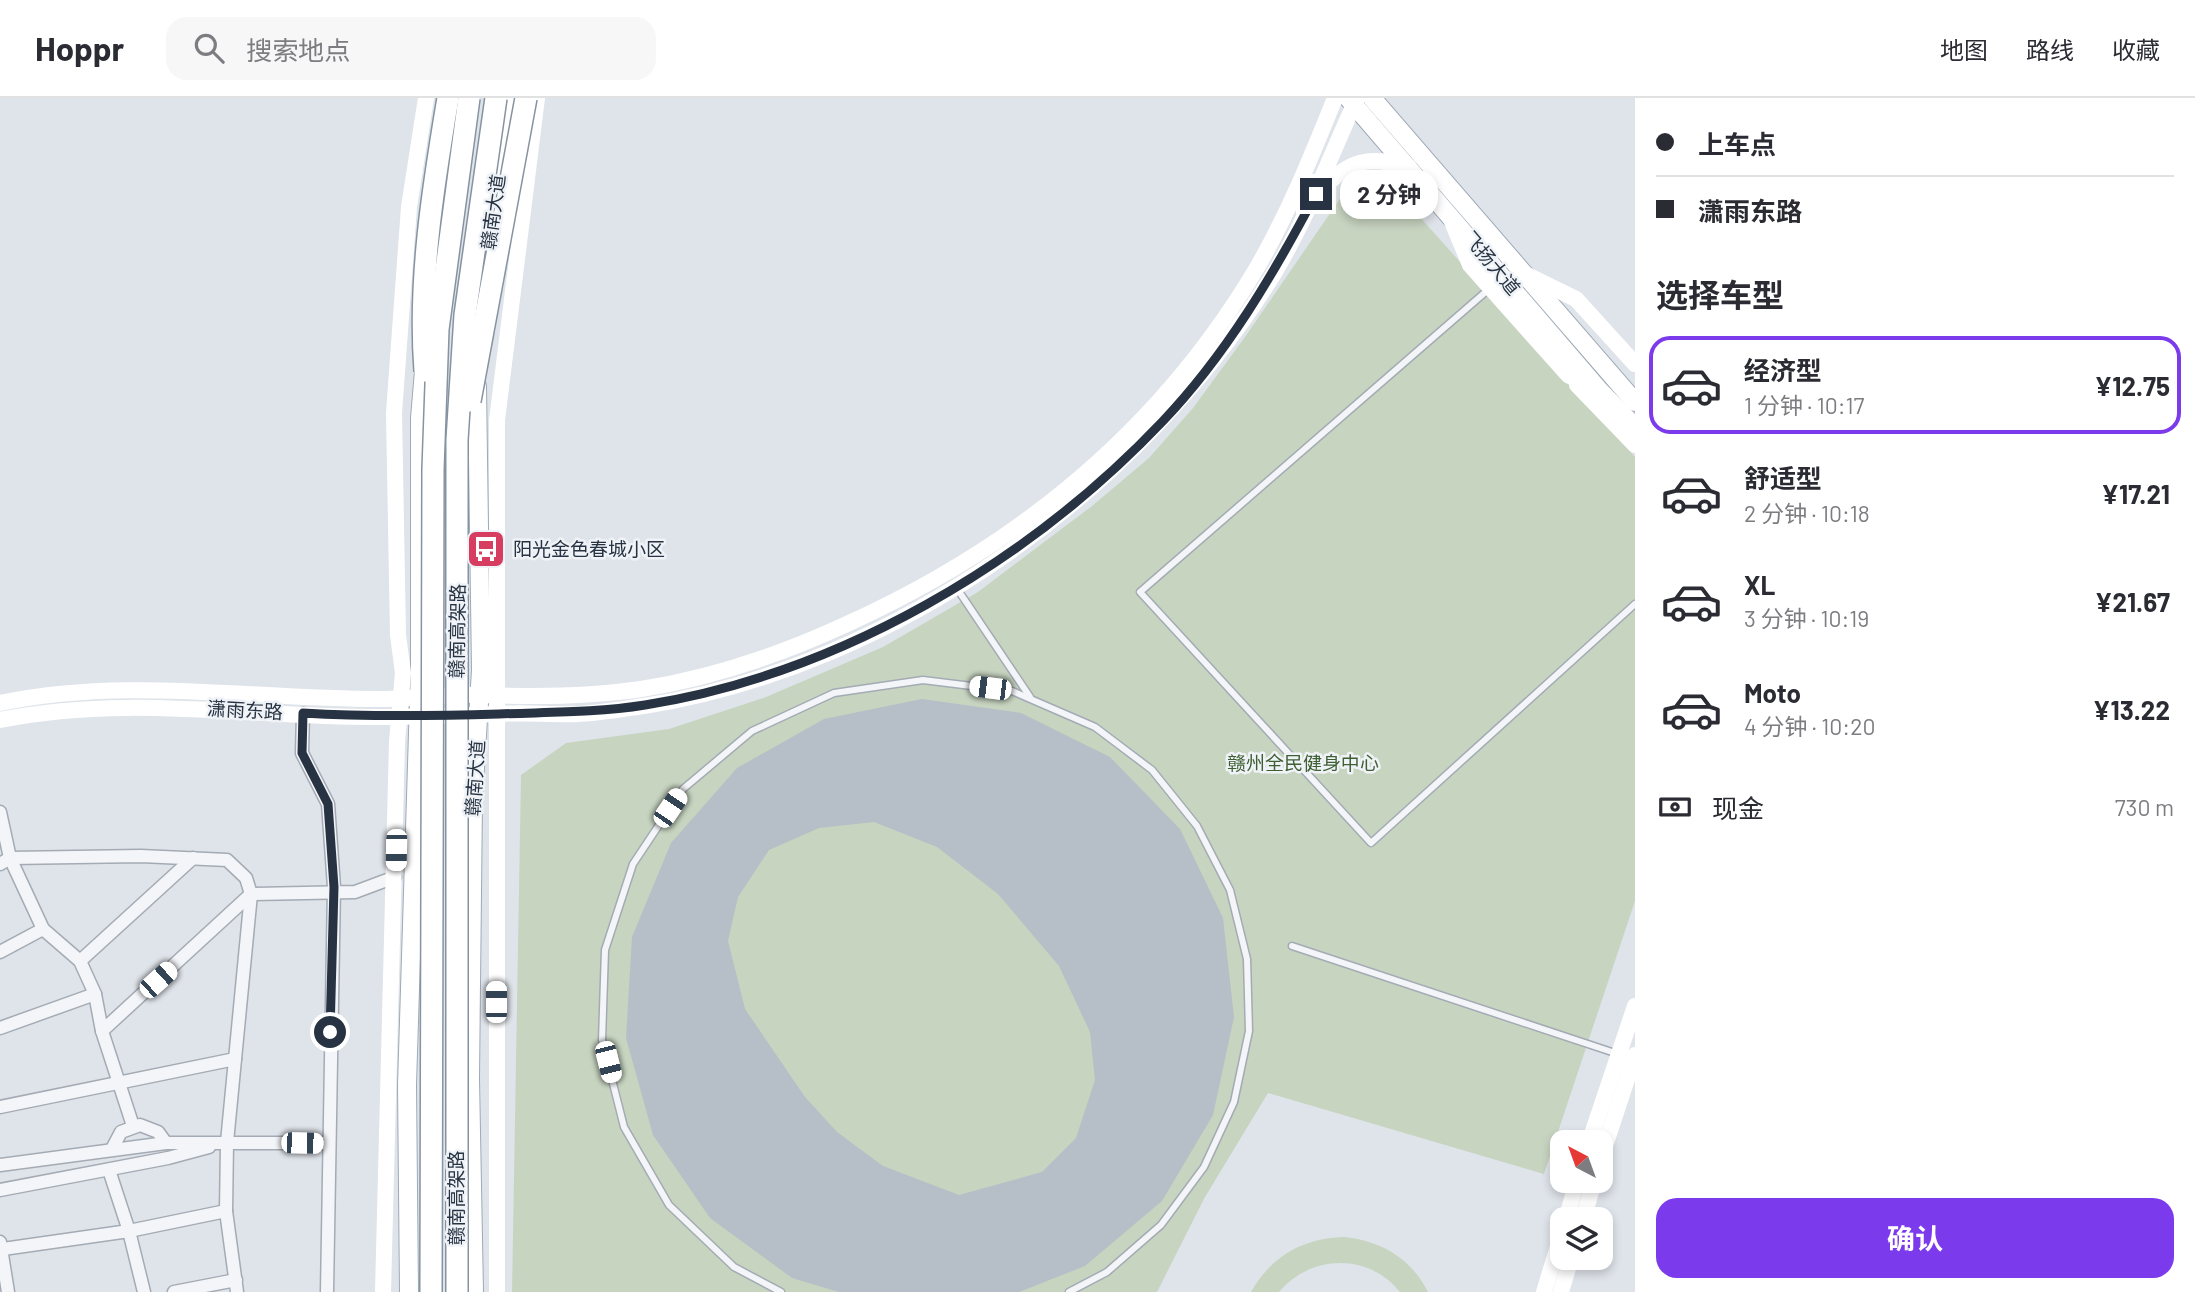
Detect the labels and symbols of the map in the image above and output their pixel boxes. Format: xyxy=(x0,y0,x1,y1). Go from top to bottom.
callout: 2 分钟 xyxy=(1340,170,1438,218)
street label: 赣南大道 xyxy=(476,173,509,251)
route end xyxy=(1300,178,1332,210)
street label: 飞扬大道 xyxy=(1459,226,1526,299)
bus stop icon: 阳光金色春城小区 xyxy=(465,528,507,570)
place label: 阳光金色春城小区 xyxy=(513,537,665,560)
street label: 赣南高架路 xyxy=(444,583,469,679)
car xyxy=(968,675,1013,701)
street label: 潇雨东路 xyxy=(206,696,284,723)
street label: 赣南大道 xyxy=(460,739,489,817)
park label: 赣州全民健身中心 xyxy=(1227,751,1379,774)
car xyxy=(650,785,691,831)
car xyxy=(386,829,407,871)
car xyxy=(136,958,181,1002)
car xyxy=(486,981,507,1023)
route start xyxy=(314,1016,346,1048)
car xyxy=(593,1039,624,1085)
north arrow xyxy=(1550,1130,1614,1194)
car xyxy=(281,1132,324,1154)
street label: 赣南高架路 xyxy=(444,1150,467,1246)

